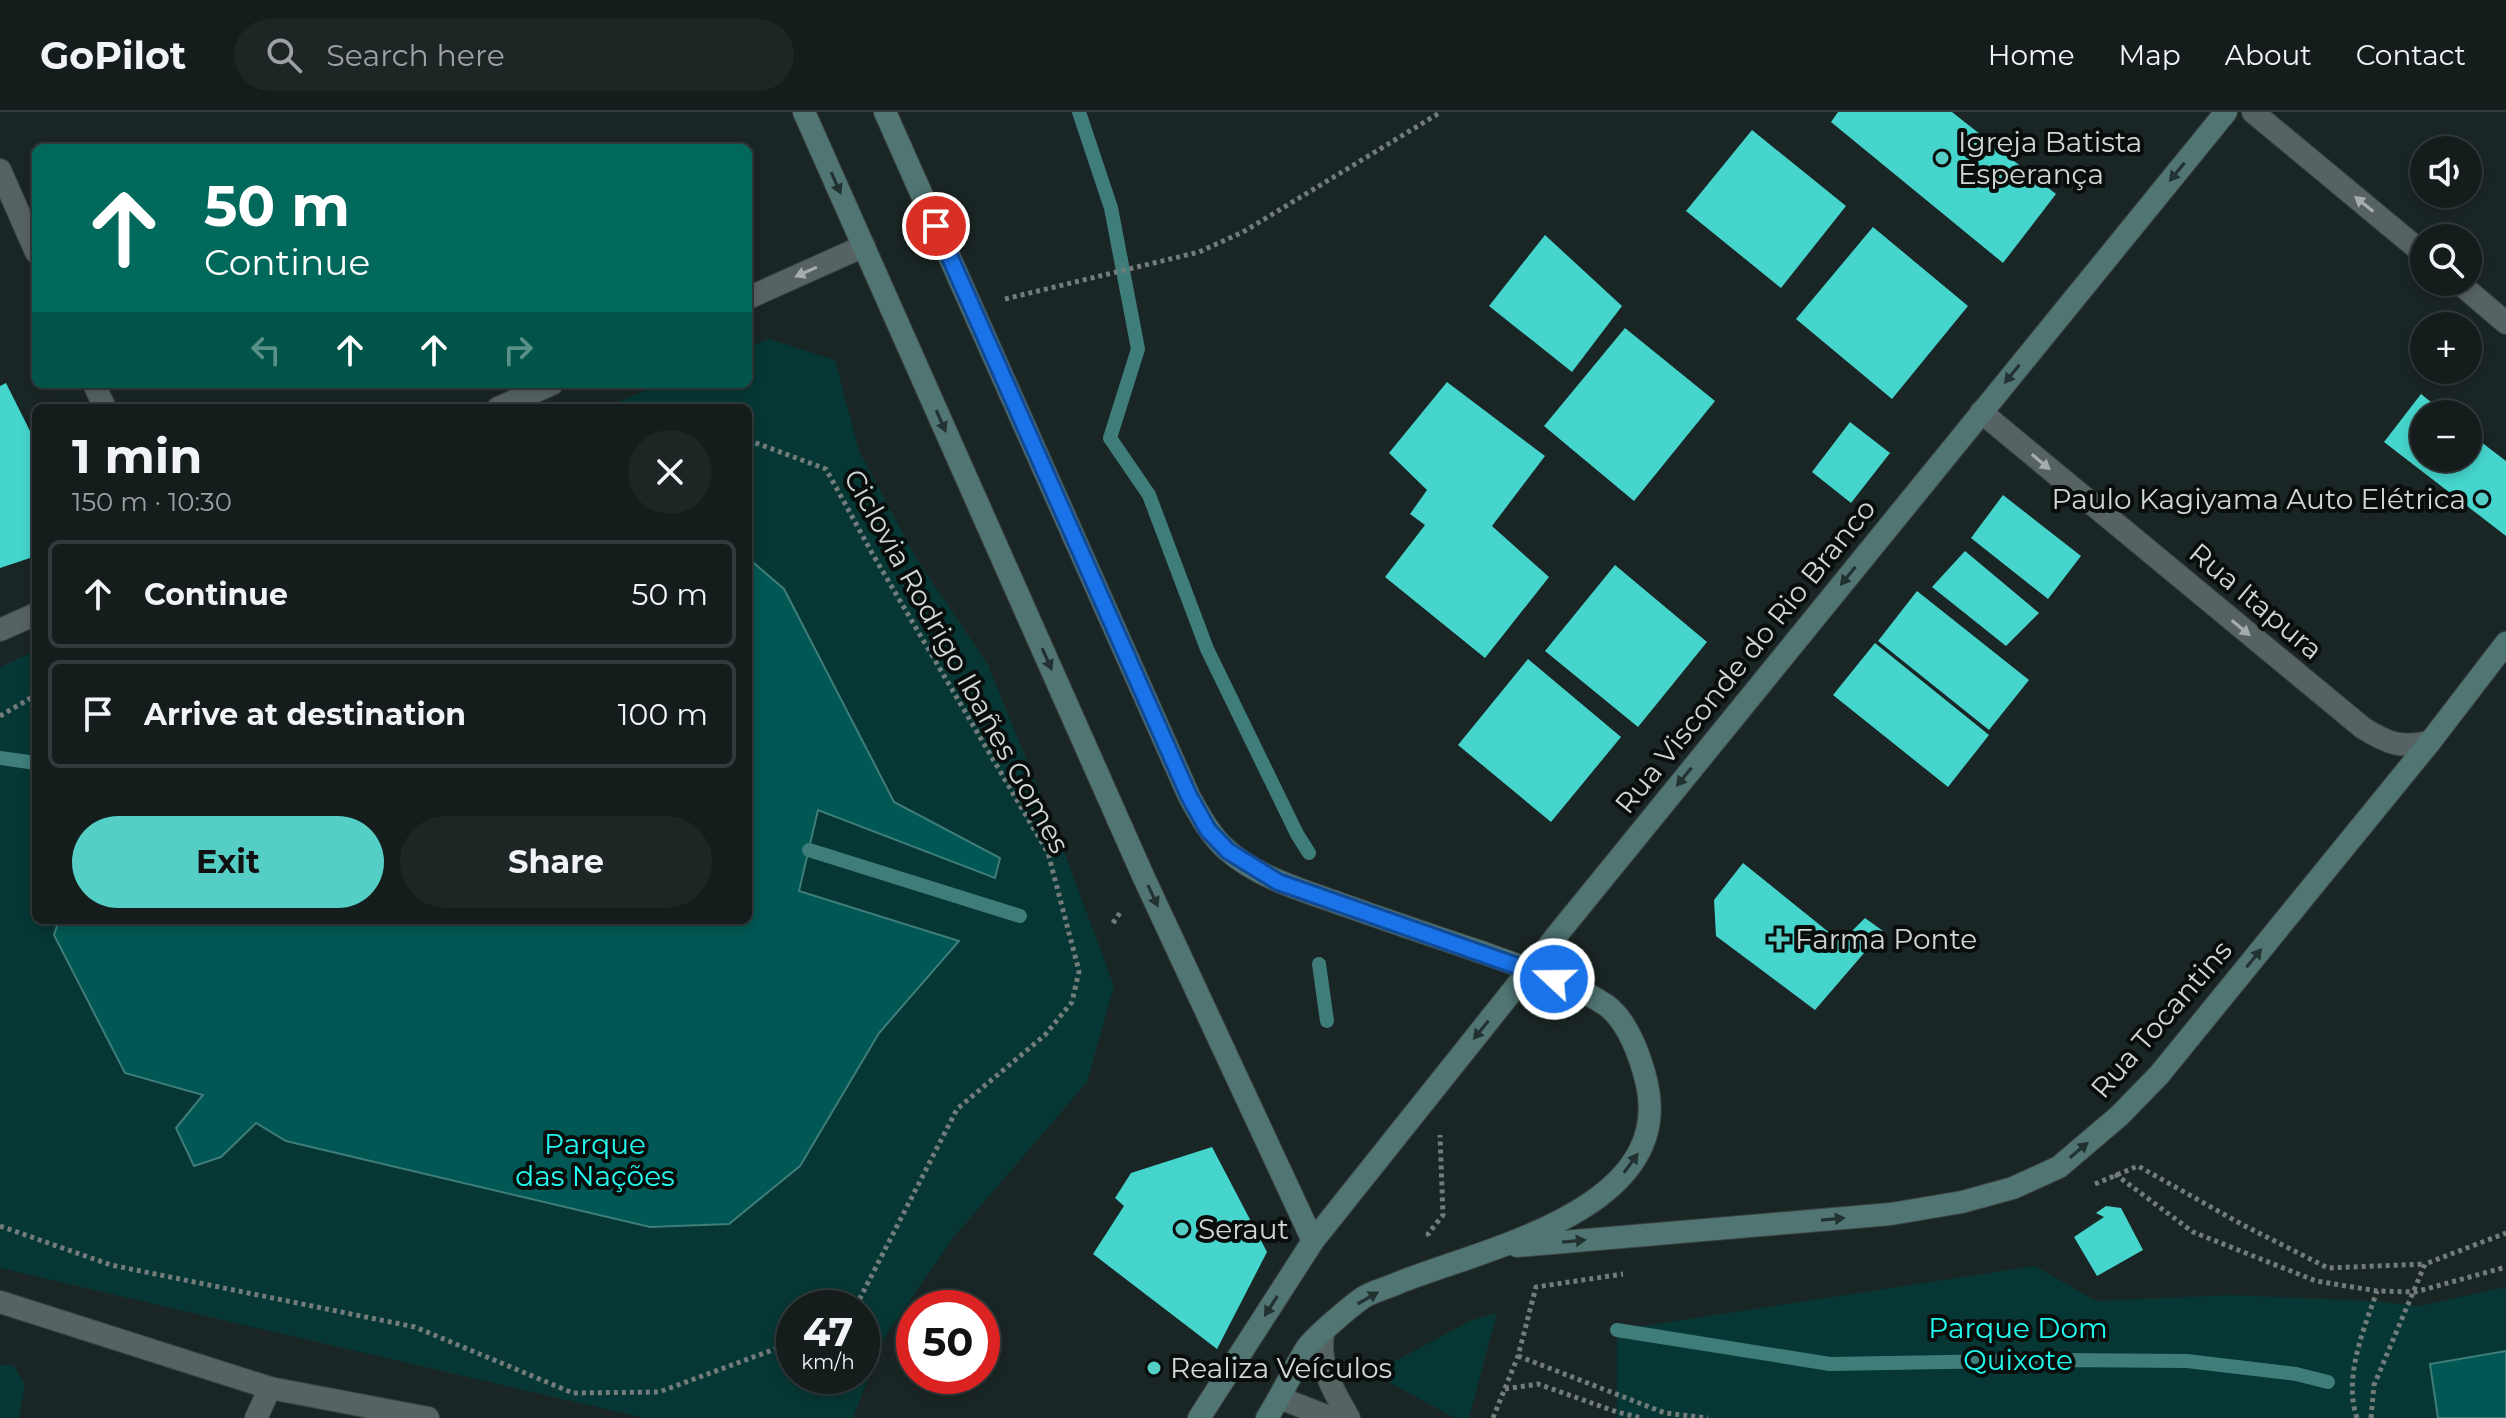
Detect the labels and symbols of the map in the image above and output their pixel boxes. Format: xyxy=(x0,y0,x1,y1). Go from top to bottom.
place label: Igreja Batista Esperança xyxy=(1958,125,2142,191)
marker: Igreja Batista Esperança xyxy=(1933,149,1951,167)
one-way arrow xyxy=(2169,162,2186,182)
one-way arrow xyxy=(829,171,843,195)
pin xyxy=(902,192,970,260)
one-way arrow xyxy=(2354,196,2374,213)
one-way arrow xyxy=(794,265,818,279)
one-way arrow xyxy=(2004,364,2021,384)
one-way arrow xyxy=(934,409,948,433)
one-way arrow xyxy=(2031,453,2051,470)
street label: Ciclovia Rodrigo Ibañes Gomes xyxy=(837,463,1077,859)
place label: Paulo Kagiyama Auto Elétrica xyxy=(2051,482,2466,516)
marker: Paulo Kagiyama Auto Elétrica xyxy=(2473,490,2491,508)
street label: Rua Visconde do Rio Branco xyxy=(1608,492,1882,820)
street label: Rua Itapura xyxy=(2183,536,2329,666)
one-way arrow xyxy=(1840,566,1857,586)
one-way arrow xyxy=(2231,619,2251,636)
one-way arrow xyxy=(1040,647,1053,670)
one-way arrow xyxy=(1676,767,1693,788)
one-way arrow xyxy=(1146,884,1160,908)
place label: Farma Ponte xyxy=(1795,922,1977,956)
marker: Farma Ponte xyxy=(1770,930,1788,948)
street label: Rua Tocantins xyxy=(2083,933,2239,1105)
position arrow xyxy=(1512,937,1596,1021)
one-way arrow xyxy=(2245,948,2262,968)
one-way arrow xyxy=(1473,1020,1490,1040)
park label: Parque das Nações xyxy=(515,1127,675,1193)
one-way arrow xyxy=(2069,1142,2089,1159)
one-way arrow xyxy=(1623,1152,1639,1174)
place label: Seraut xyxy=(1198,1212,1289,1246)
one-way arrow xyxy=(1821,1212,1846,1225)
marker: Seraut xyxy=(1173,1220,1191,1238)
one-way arrow xyxy=(1562,1234,1587,1247)
speed limit sign: 50 xyxy=(896,1290,1000,1394)
one-way arrow xyxy=(1357,1291,1379,1305)
one-way arrow xyxy=(1265,1295,1279,1317)
park label: Parque Dom Quixote xyxy=(1928,1311,2108,1377)
place label: Realiza Veículos xyxy=(1170,1351,1392,1385)
marker: Realiza Veículos xyxy=(1145,1359,1163,1377)

